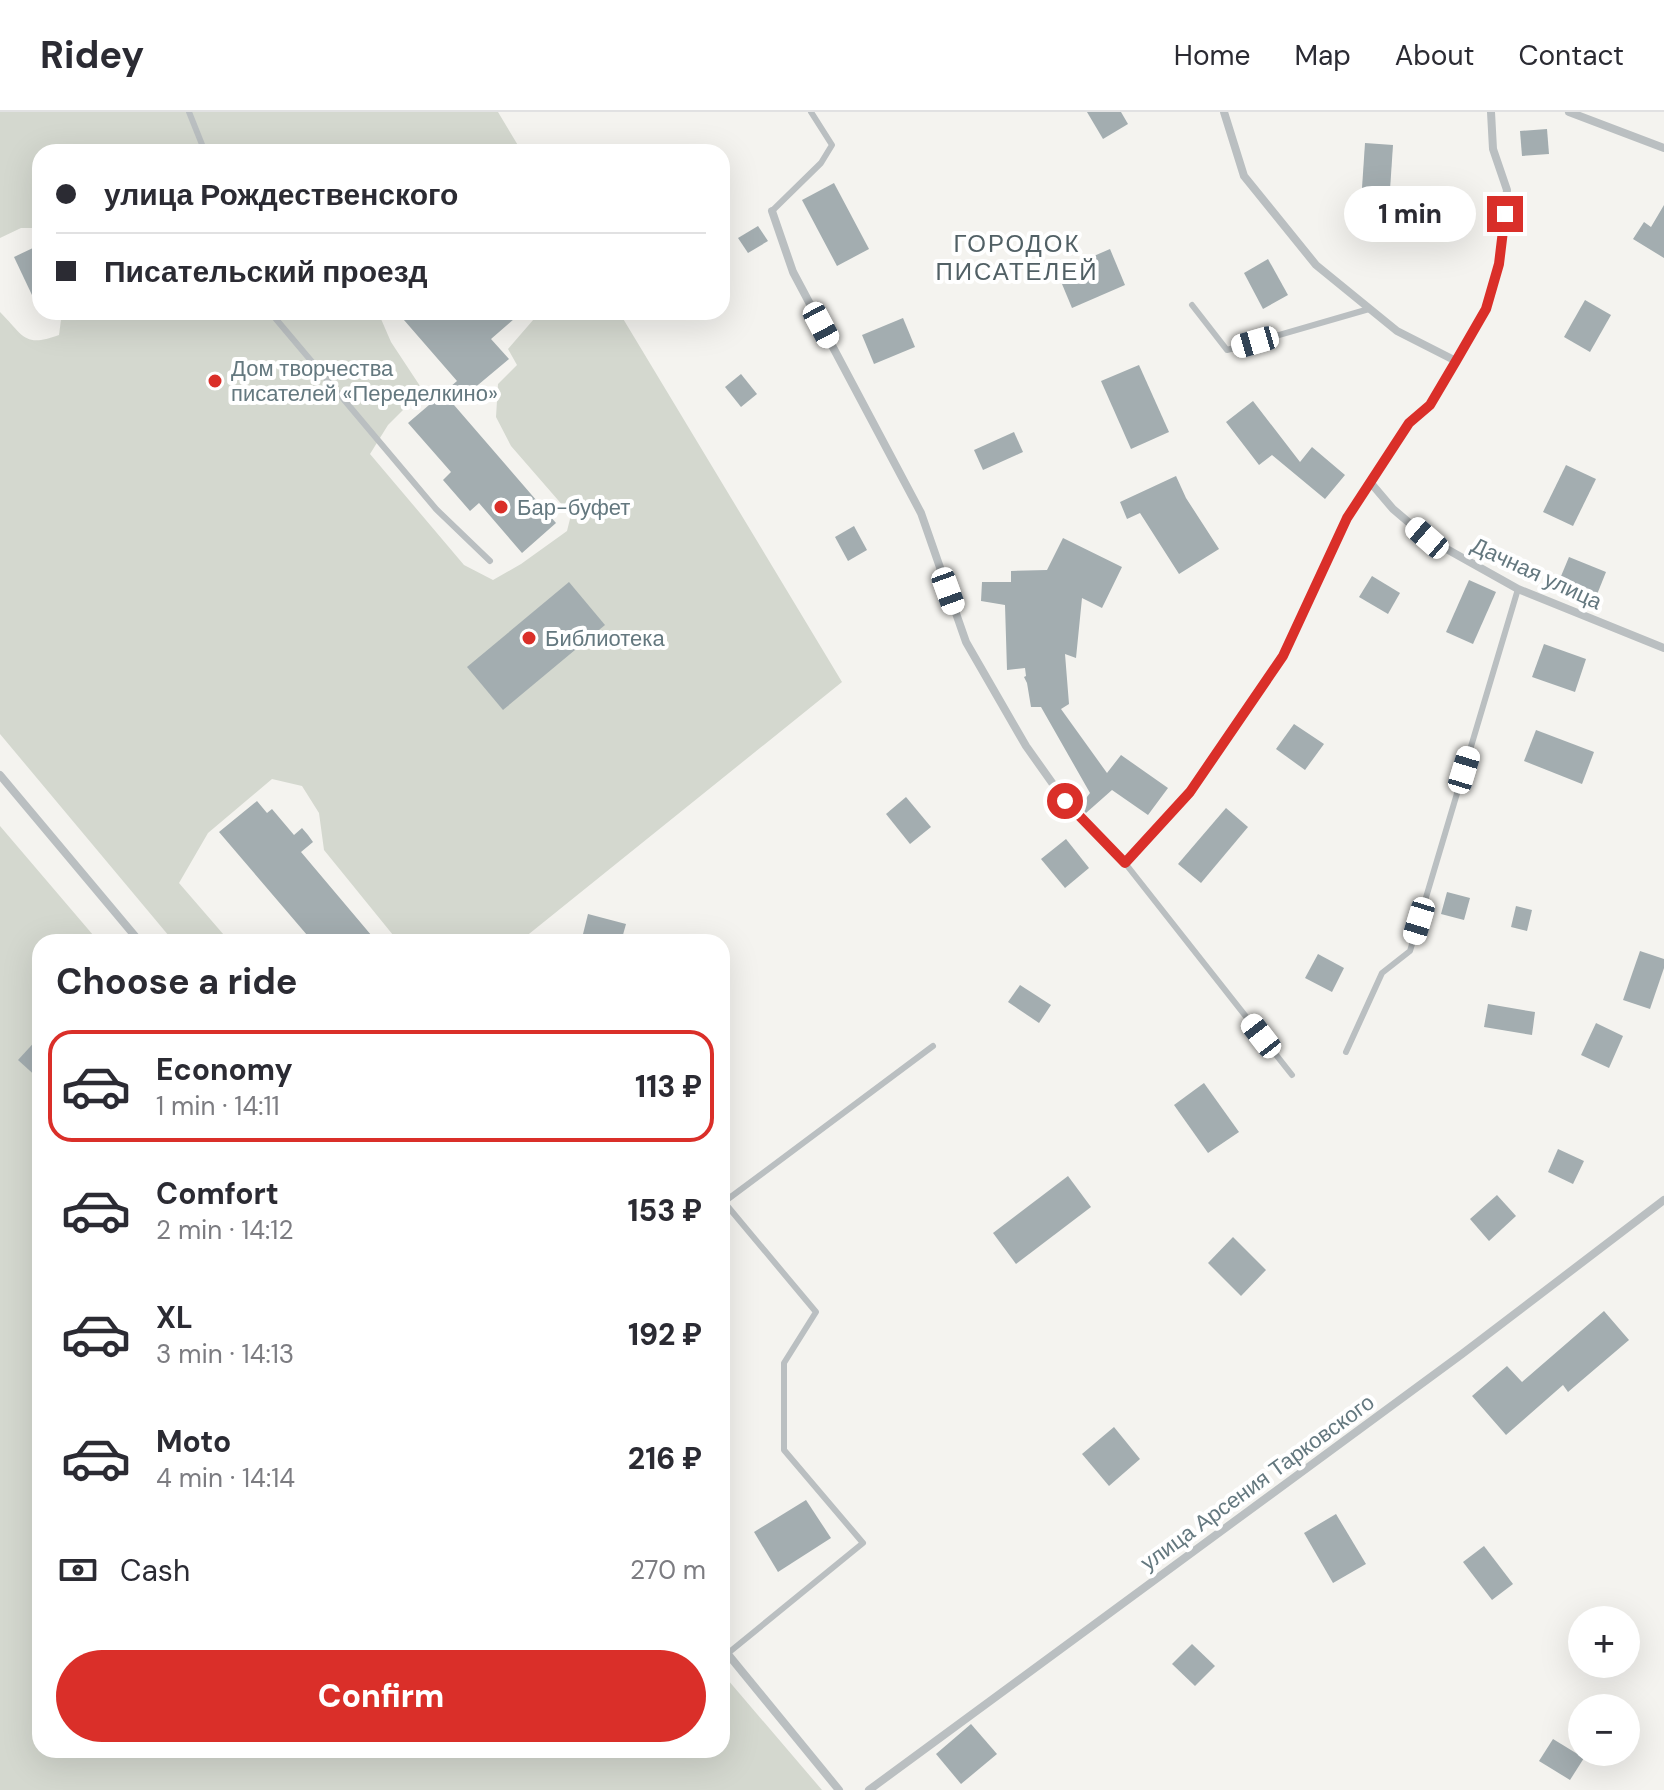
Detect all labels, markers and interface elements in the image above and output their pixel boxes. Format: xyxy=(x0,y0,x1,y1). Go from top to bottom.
text: Ridey xyxy=(40,30,144,80)
text: Home xyxy=(1174,37,1250,74)
text: Map xyxy=(1294,37,1351,74)
text: About xyxy=(1395,37,1474,74)
text: Contact xyxy=(1518,37,1624,74)
text: улица Рождественского xyxy=(104,175,458,214)
callout: 1 min xyxy=(1345,186,1477,242)
route end xyxy=(1487,196,1523,232)
text: 1 min xyxy=(1378,197,1442,231)
district label: ГОРОДОК ПИСАТЕЛЕЙ xyxy=(935,228,1099,287)
text: Писательский проезд xyxy=(104,252,428,291)
car xyxy=(799,298,843,352)
car xyxy=(1229,324,1281,360)
place label: Дом творчества писателей «Переделкино» xyxy=(231,354,498,408)
marker: Дом творчества писателей «Переделкино» xyxy=(206,372,224,390)
place label: Бар-буфет xyxy=(517,493,630,522)
marker: Бар-буфет xyxy=(492,498,510,516)
car xyxy=(1401,513,1453,563)
street label: Дачная улица xyxy=(1467,531,1607,617)
car xyxy=(929,564,967,618)
place label: Библиотека xyxy=(545,624,665,653)
marker: Библиотека xyxy=(520,629,538,647)
car xyxy=(1446,744,1482,796)
route start xyxy=(1047,783,1083,819)
car xyxy=(1401,895,1437,947)
text: Choose a ride xyxy=(56,958,297,1005)
car xyxy=(1237,1010,1285,1062)
icon: car xyxy=(60,1050,132,1122)
text: Economy xyxy=(156,1050,293,1089)
text: 113 ₽ xyxy=(635,1067,702,1106)
text: 1 min · 14:11 xyxy=(156,1089,280,1123)
icon: car xyxy=(60,1174,132,1246)
text: Comfort xyxy=(156,1174,279,1213)
text: 153 ₽ xyxy=(627,1191,702,1230)
text: 2 min · 14:12 xyxy=(156,1213,293,1247)
icon: car xyxy=(60,1298,132,1370)
text: XL xyxy=(156,1298,193,1337)
text: 192 ₽ xyxy=(628,1315,702,1354)
text: 3 min · 14:13 xyxy=(156,1337,294,1371)
street label: улица Арсения Тарковского xyxy=(1135,1388,1380,1577)
icon: car xyxy=(60,1422,132,1494)
text: Moto xyxy=(156,1422,231,1461)
text: 216 ₽ xyxy=(628,1439,702,1478)
text: 4 min · 14:14 xyxy=(156,1461,295,1495)
icon: cash xyxy=(56,1548,100,1592)
text: Cash xyxy=(120,1551,190,1590)
text: 270 m xyxy=(630,1553,706,1587)
map controls xyxy=(1568,1606,1640,1766)
button: + xyxy=(1568,1606,1640,1678)
button: Confirm xyxy=(56,1650,706,1742)
button: − xyxy=(1568,1694,1640,1766)

